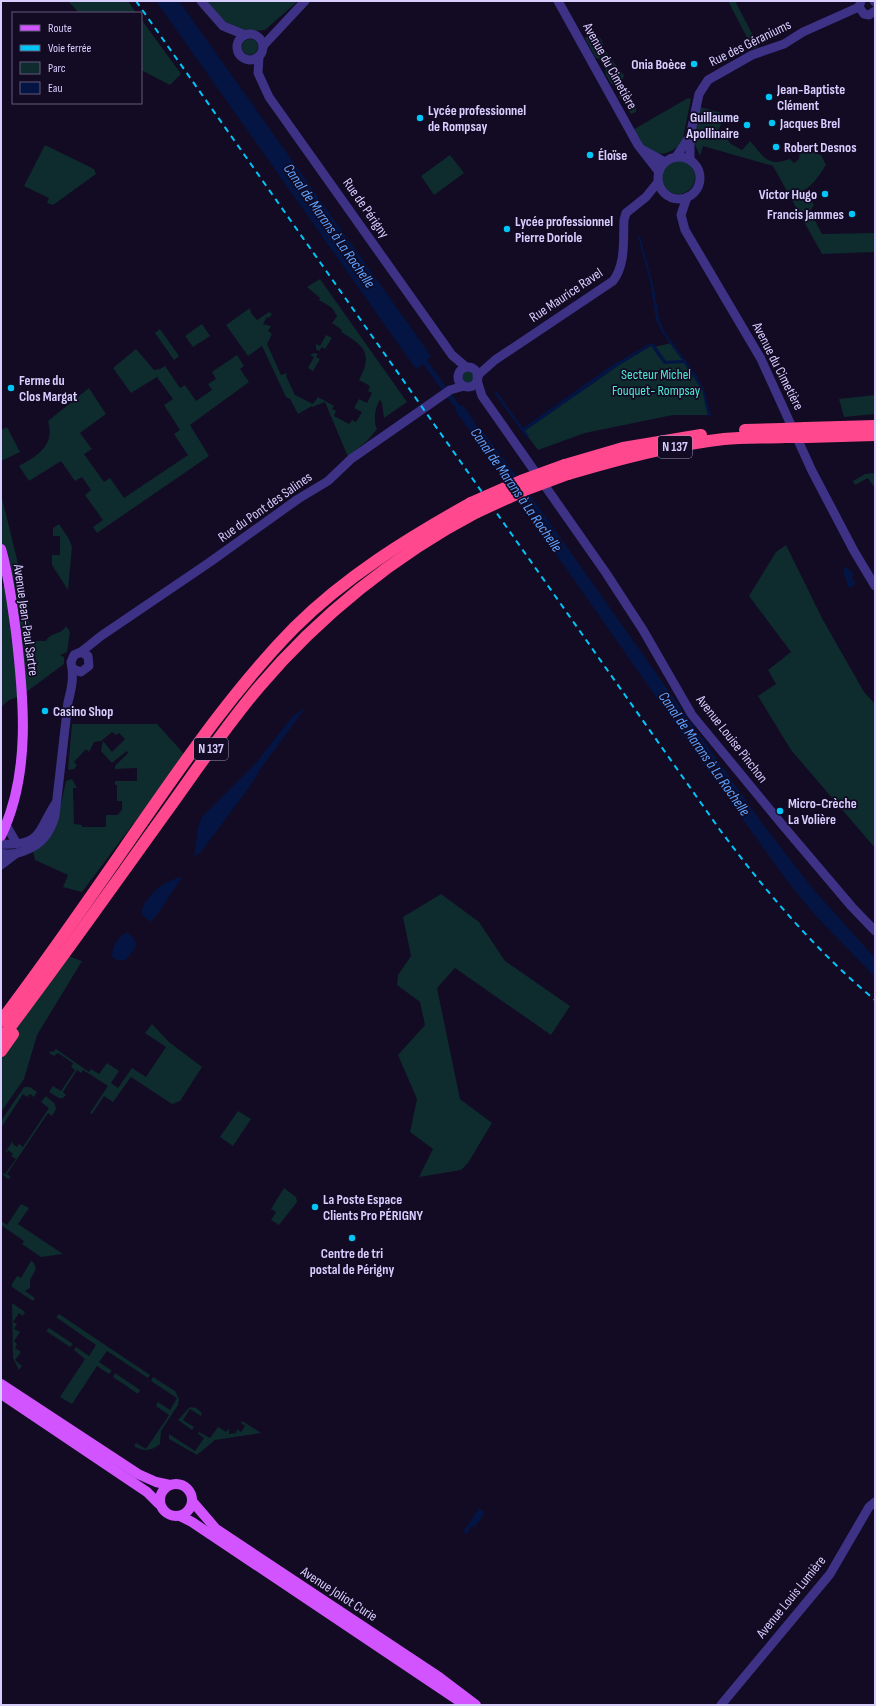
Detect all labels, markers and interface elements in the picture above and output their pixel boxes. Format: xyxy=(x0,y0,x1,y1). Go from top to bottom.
legend xyxy=(12,12,142,104)
street label: Rue des Géraniums xyxy=(706,16,794,70)
street label: Avenue du Cimetière xyxy=(579,19,641,112)
text: Route xyxy=(48,21,72,36)
text: Voie ferrée xyxy=(48,41,92,56)
place label: Onia Boèce xyxy=(631,56,686,73)
marker: Onia Boèce xyxy=(689,59,699,69)
text: Parc xyxy=(48,61,66,76)
text: Eau xyxy=(48,81,62,96)
place label: Jean-Baptiste Clément xyxy=(776,81,845,114)
marker: Jean-Baptiste Clément xyxy=(764,92,774,102)
place label: Lycée professionnel de Rompsay xyxy=(428,102,526,135)
place label: Guillaume Apollinaire xyxy=(685,109,739,142)
marker: Lycée professionnel de Rompsay xyxy=(415,113,425,123)
place label: Jacques Brel xyxy=(779,115,840,132)
marker: Jacques Brel xyxy=(767,118,777,128)
marker: Guillaume Apollinaire xyxy=(742,120,752,130)
place label: Robert Desnos xyxy=(784,139,857,156)
marker: Robert Desnos xyxy=(771,142,781,152)
place label: Éloïse xyxy=(598,147,627,164)
marker: Éloïse xyxy=(585,150,595,160)
water label: Canal de Marans à La Rochelle xyxy=(279,160,379,292)
street label: Rue de Périgny xyxy=(339,175,393,242)
place label: Victor Hugo xyxy=(759,186,817,203)
marker: Victor Hugo xyxy=(820,189,830,199)
place label: Francis Jammes xyxy=(767,206,844,223)
marker: Francis Jammes xyxy=(847,209,857,219)
place label: Lycée professionnel Pierre Doriole xyxy=(515,213,613,246)
marker: Lycée professionnel Pierre Doriole xyxy=(502,224,512,234)
street label: Rue Maurice Ravel xyxy=(526,264,606,326)
street label: Avenue du Cimetière xyxy=(748,318,807,413)
park label: Secteur Michel Fouquet- Rompsay xyxy=(612,366,701,399)
place label: Ferme du Clos Margat xyxy=(19,372,78,405)
marker: Ferme du Clos Margat xyxy=(6,383,16,393)
water label: Canal de Marans à La Rochelle xyxy=(466,424,566,556)
road number: N 137 xyxy=(658,436,692,458)
street label: Rue du Pont des Salines xyxy=(215,468,315,546)
street label: Avenue Jean-Paul Sartre xyxy=(10,562,42,677)
water label: Canal de Marans à La Rochelle xyxy=(654,688,754,820)
street label: Avenue Louise Pinchon xyxy=(692,691,771,786)
place label: Casino Shop xyxy=(53,703,113,720)
marker: Casino Shop xyxy=(40,706,50,716)
road number: N 137 xyxy=(194,738,228,760)
place label: Micro-Crèche La Volière xyxy=(788,795,857,828)
marker: Micro-Crèche La Volière xyxy=(775,806,785,816)
place label: La Poste Espace Clients Pro PÉRIGNY xyxy=(323,1191,423,1224)
marker: La Poste Espace Clients Pro PÉRIGNY xyxy=(310,1202,320,1212)
marker: Centre de tri postal de Périgny xyxy=(347,1233,357,1243)
place label: Centre de tri postal de Périgny xyxy=(310,1245,394,1278)
street label: Avenue Louis Lumière xyxy=(752,1553,829,1642)
street label: Avenue Joliot Curie xyxy=(297,1562,380,1625)

